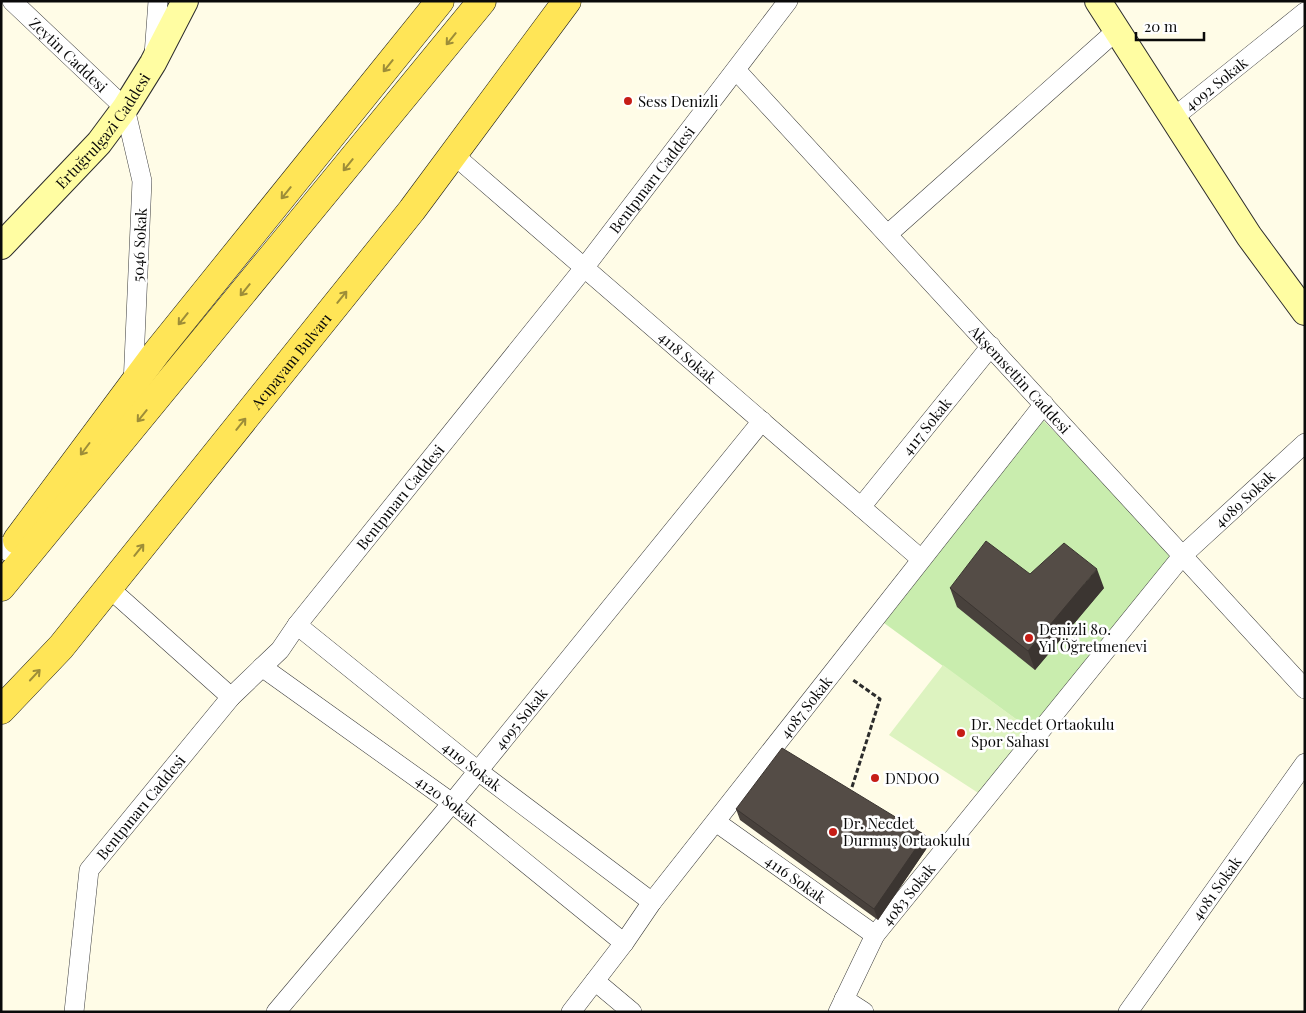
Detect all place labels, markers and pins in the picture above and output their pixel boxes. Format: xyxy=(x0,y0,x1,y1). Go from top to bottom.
place label: Sess Denizli xyxy=(638,91,719,111)
marker: Sess Denizli xyxy=(622,95,634,107)
place label: Denizli 80. Yıl Öğretmenevi xyxy=(1038,619,1148,656)
marker: Denizli 80. Yıl Öğretmenevi xyxy=(1023,632,1035,644)
place label: Dr. Necdet Ortaokulu Spor Sahası xyxy=(971,714,1115,751)
marker: Dr. Necdet Ortaokulu Spor Sahası xyxy=(955,727,967,739)
place label: DNDOO xyxy=(885,768,939,788)
marker: DNDOO xyxy=(869,772,881,784)
place label: Dr. Necdet Durmuş Ortaokulu xyxy=(843,813,971,850)
marker: Dr. Necdet Durmuş Ortaokulu xyxy=(827,826,839,838)

